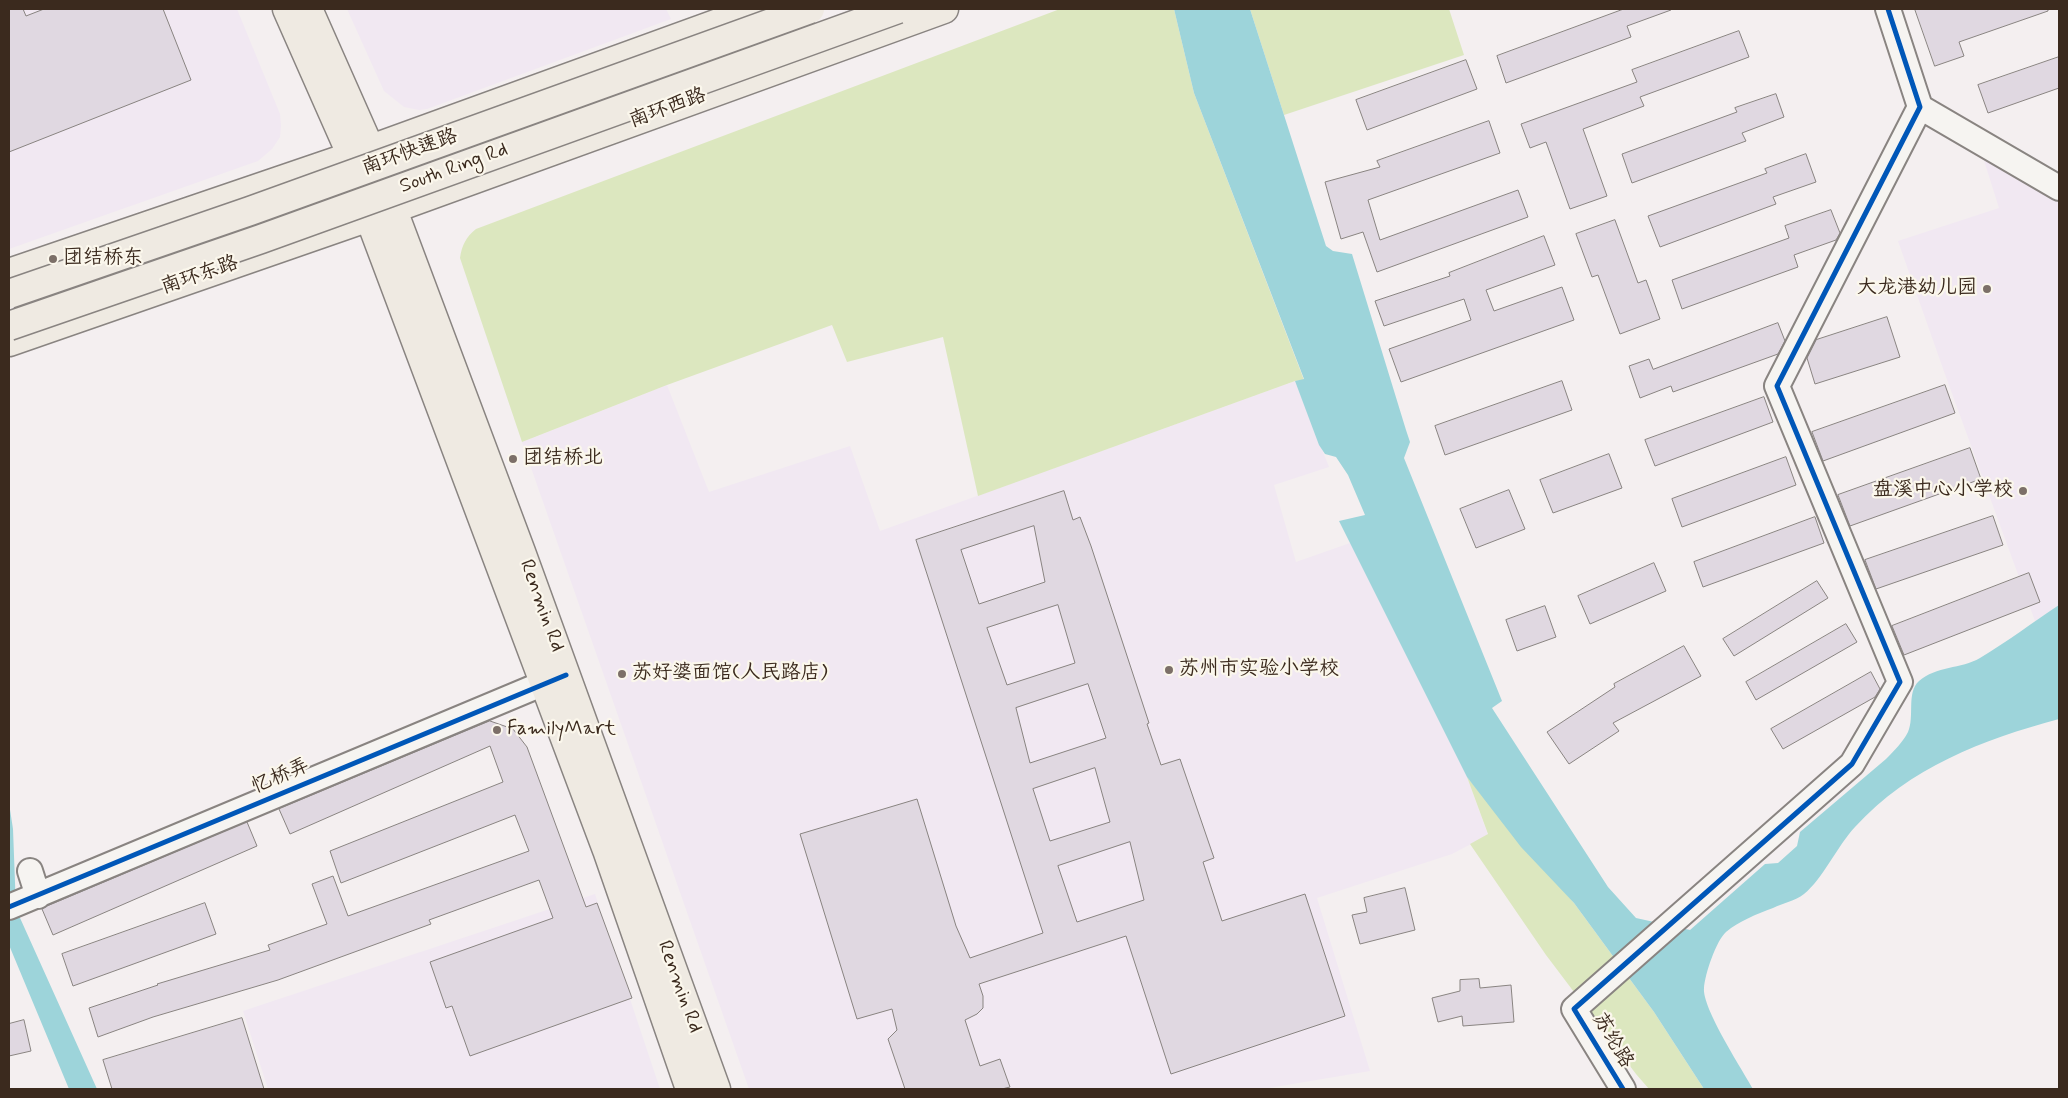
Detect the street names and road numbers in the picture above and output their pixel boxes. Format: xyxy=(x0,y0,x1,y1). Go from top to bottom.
street label: 南环西路 xyxy=(626,84,710,134)
street label: 南环快速路 xyxy=(359,125,461,181)
street label: South Ring Rd xyxy=(397,138,511,200)
street label: 南环东路 xyxy=(158,252,242,300)
street label: Renmin Rd xyxy=(513,557,569,655)
street label: 忆桥弄 xyxy=(249,754,313,800)
street label: Renmin Rd xyxy=(651,938,707,1036)
street label: 苏纶路 xyxy=(1586,1009,1638,1073)

